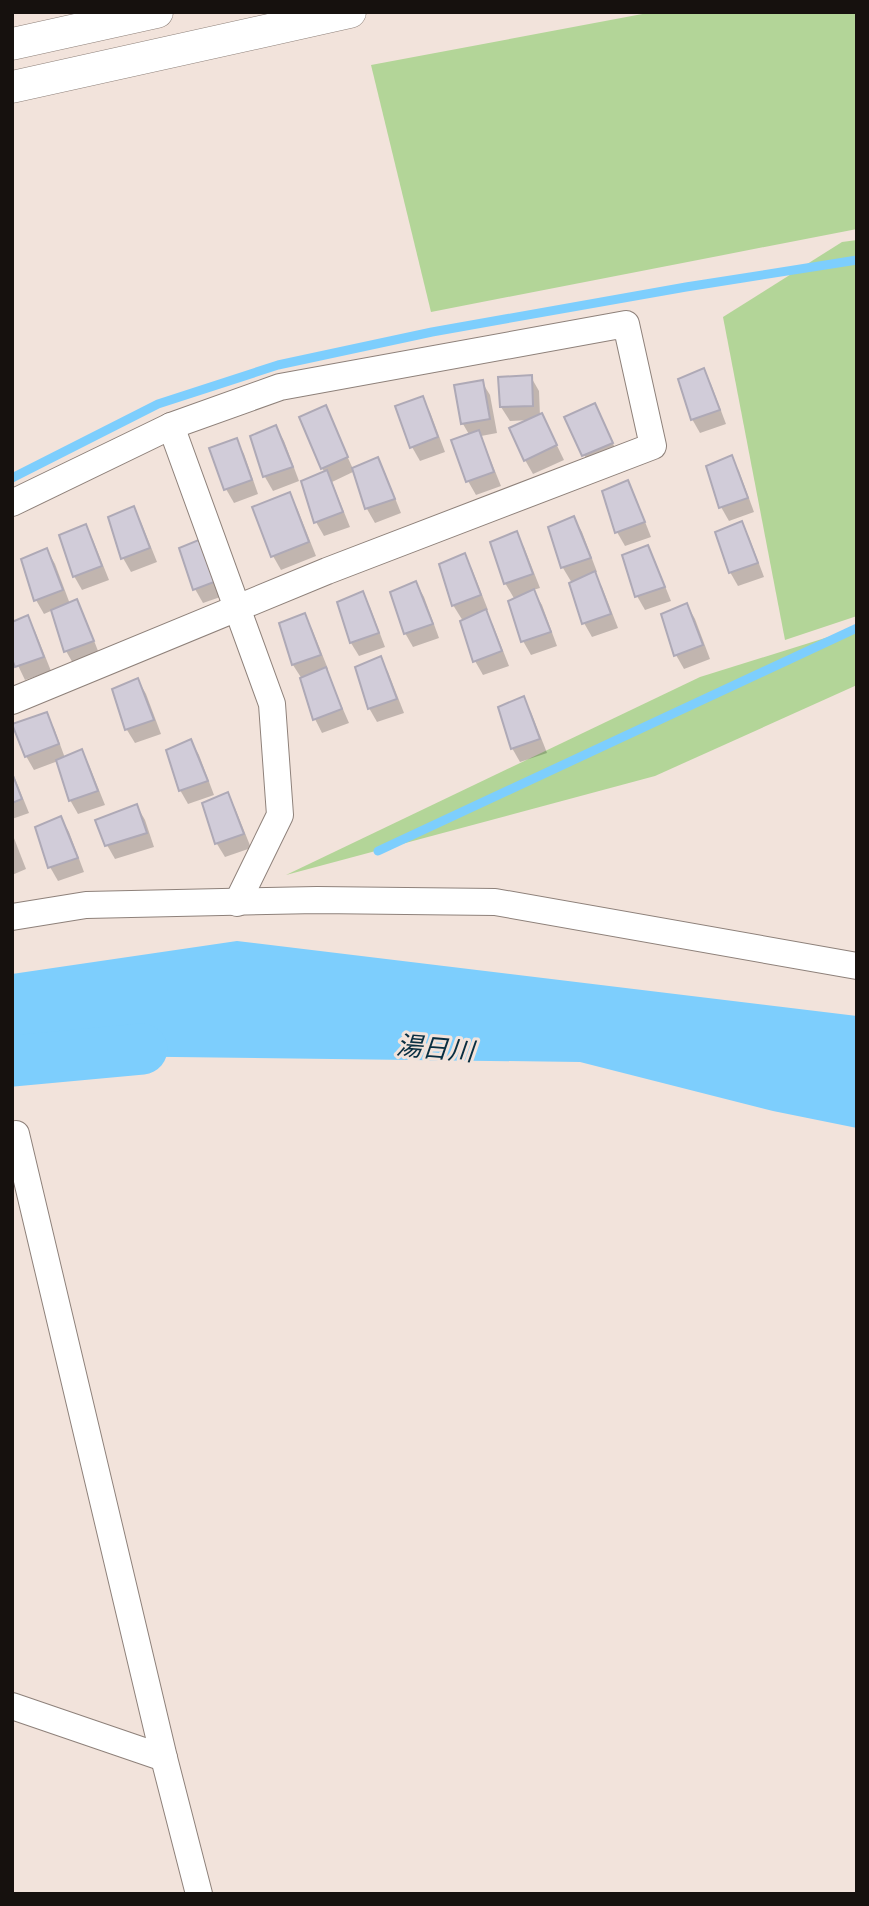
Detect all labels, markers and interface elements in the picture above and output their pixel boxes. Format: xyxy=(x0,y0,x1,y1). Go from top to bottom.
water label: 湯日川 xyxy=(395,1030,478,1068)

